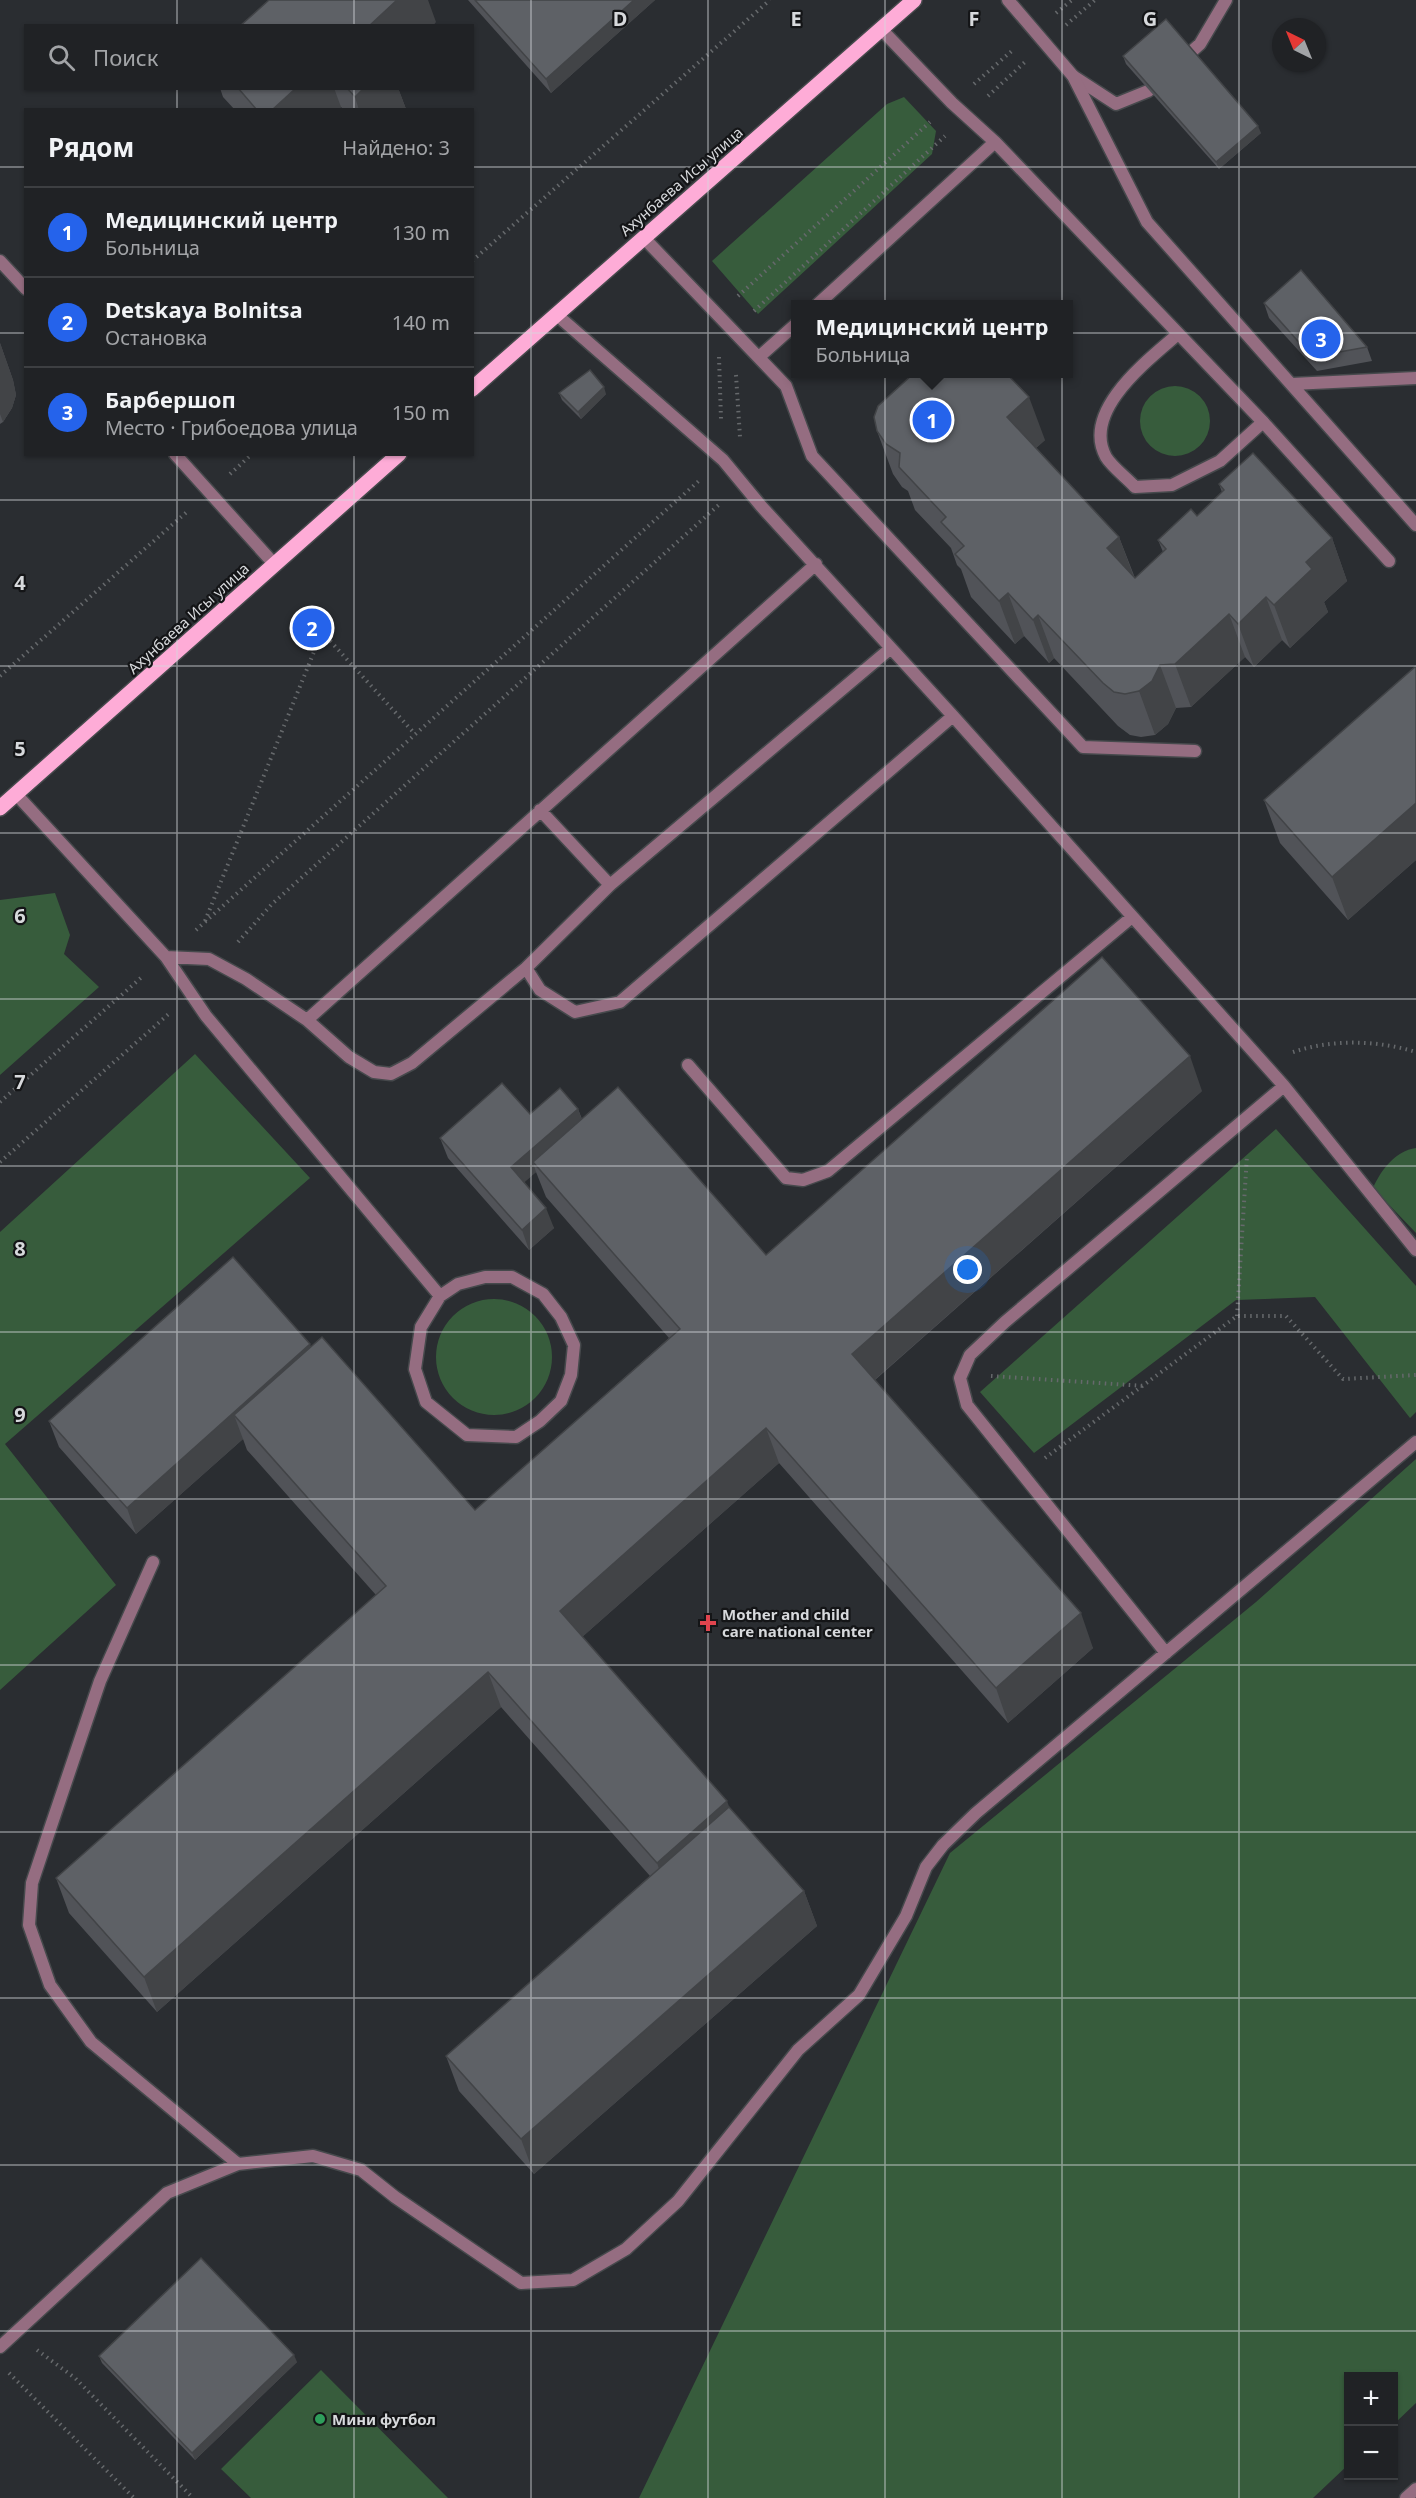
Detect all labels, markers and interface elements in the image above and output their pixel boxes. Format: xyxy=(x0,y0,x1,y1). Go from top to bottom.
text: D xyxy=(613,5,627,32)
text: E xyxy=(790,5,802,32)
text: F xyxy=(969,5,979,32)
text: G xyxy=(1143,5,1157,32)
north arrow xyxy=(1272,18,1326,72)
search box xyxy=(24,24,474,90)
icon: search xyxy=(45,41,78,74)
text: Поиск xyxy=(93,42,158,72)
street label: Ахунбаева Исы улица xyxy=(615,122,747,240)
text: Рядом xyxy=(48,129,134,165)
text: Найдено: 3 xyxy=(342,134,450,161)
text: Медицинский центр xyxy=(105,204,338,234)
text: 1 xyxy=(62,219,73,246)
text: 130 m xyxy=(392,219,450,246)
text: Больница xyxy=(105,234,200,261)
text: Detskaya Bolnitsa xyxy=(105,294,303,324)
popup xyxy=(791,300,1073,378)
text: 2 xyxy=(62,309,73,336)
text: 140 m xyxy=(392,309,450,336)
text: Медицинский центр xyxy=(816,311,1048,341)
pin: 3 xyxy=(1302,316,1340,362)
text: Остановка xyxy=(105,324,207,351)
text: Больница xyxy=(816,341,910,368)
text: Барбершоп xyxy=(105,384,236,414)
pin: 1 xyxy=(912,398,952,442)
text: 3 xyxy=(62,399,73,426)
text: 150 m xyxy=(392,399,450,426)
text: Место · Грибоедова улица xyxy=(105,414,358,441)
street label: Ахунбаева Исы улица xyxy=(123,558,253,678)
text: 4 xyxy=(14,569,26,596)
pin: 2 xyxy=(292,606,332,650)
text: 5 xyxy=(14,735,26,762)
text: 6 xyxy=(14,902,26,929)
text: 7 xyxy=(14,1068,26,1095)
text: 8 xyxy=(14,1235,26,1262)
your location xyxy=(953,1255,982,1284)
text: 9 xyxy=(14,1401,26,1428)
place label: Mother and child care national center xyxy=(722,1604,873,1641)
marker: Mother and child care national center xyxy=(699,1614,717,1632)
map controls xyxy=(1344,2372,1398,2480)
button: + xyxy=(1344,2372,1398,2426)
place label: Мини футбол xyxy=(332,2409,436,2429)
marker: Мини футбол xyxy=(313,2412,327,2426)
button: − xyxy=(1344,2426,1398,2480)

